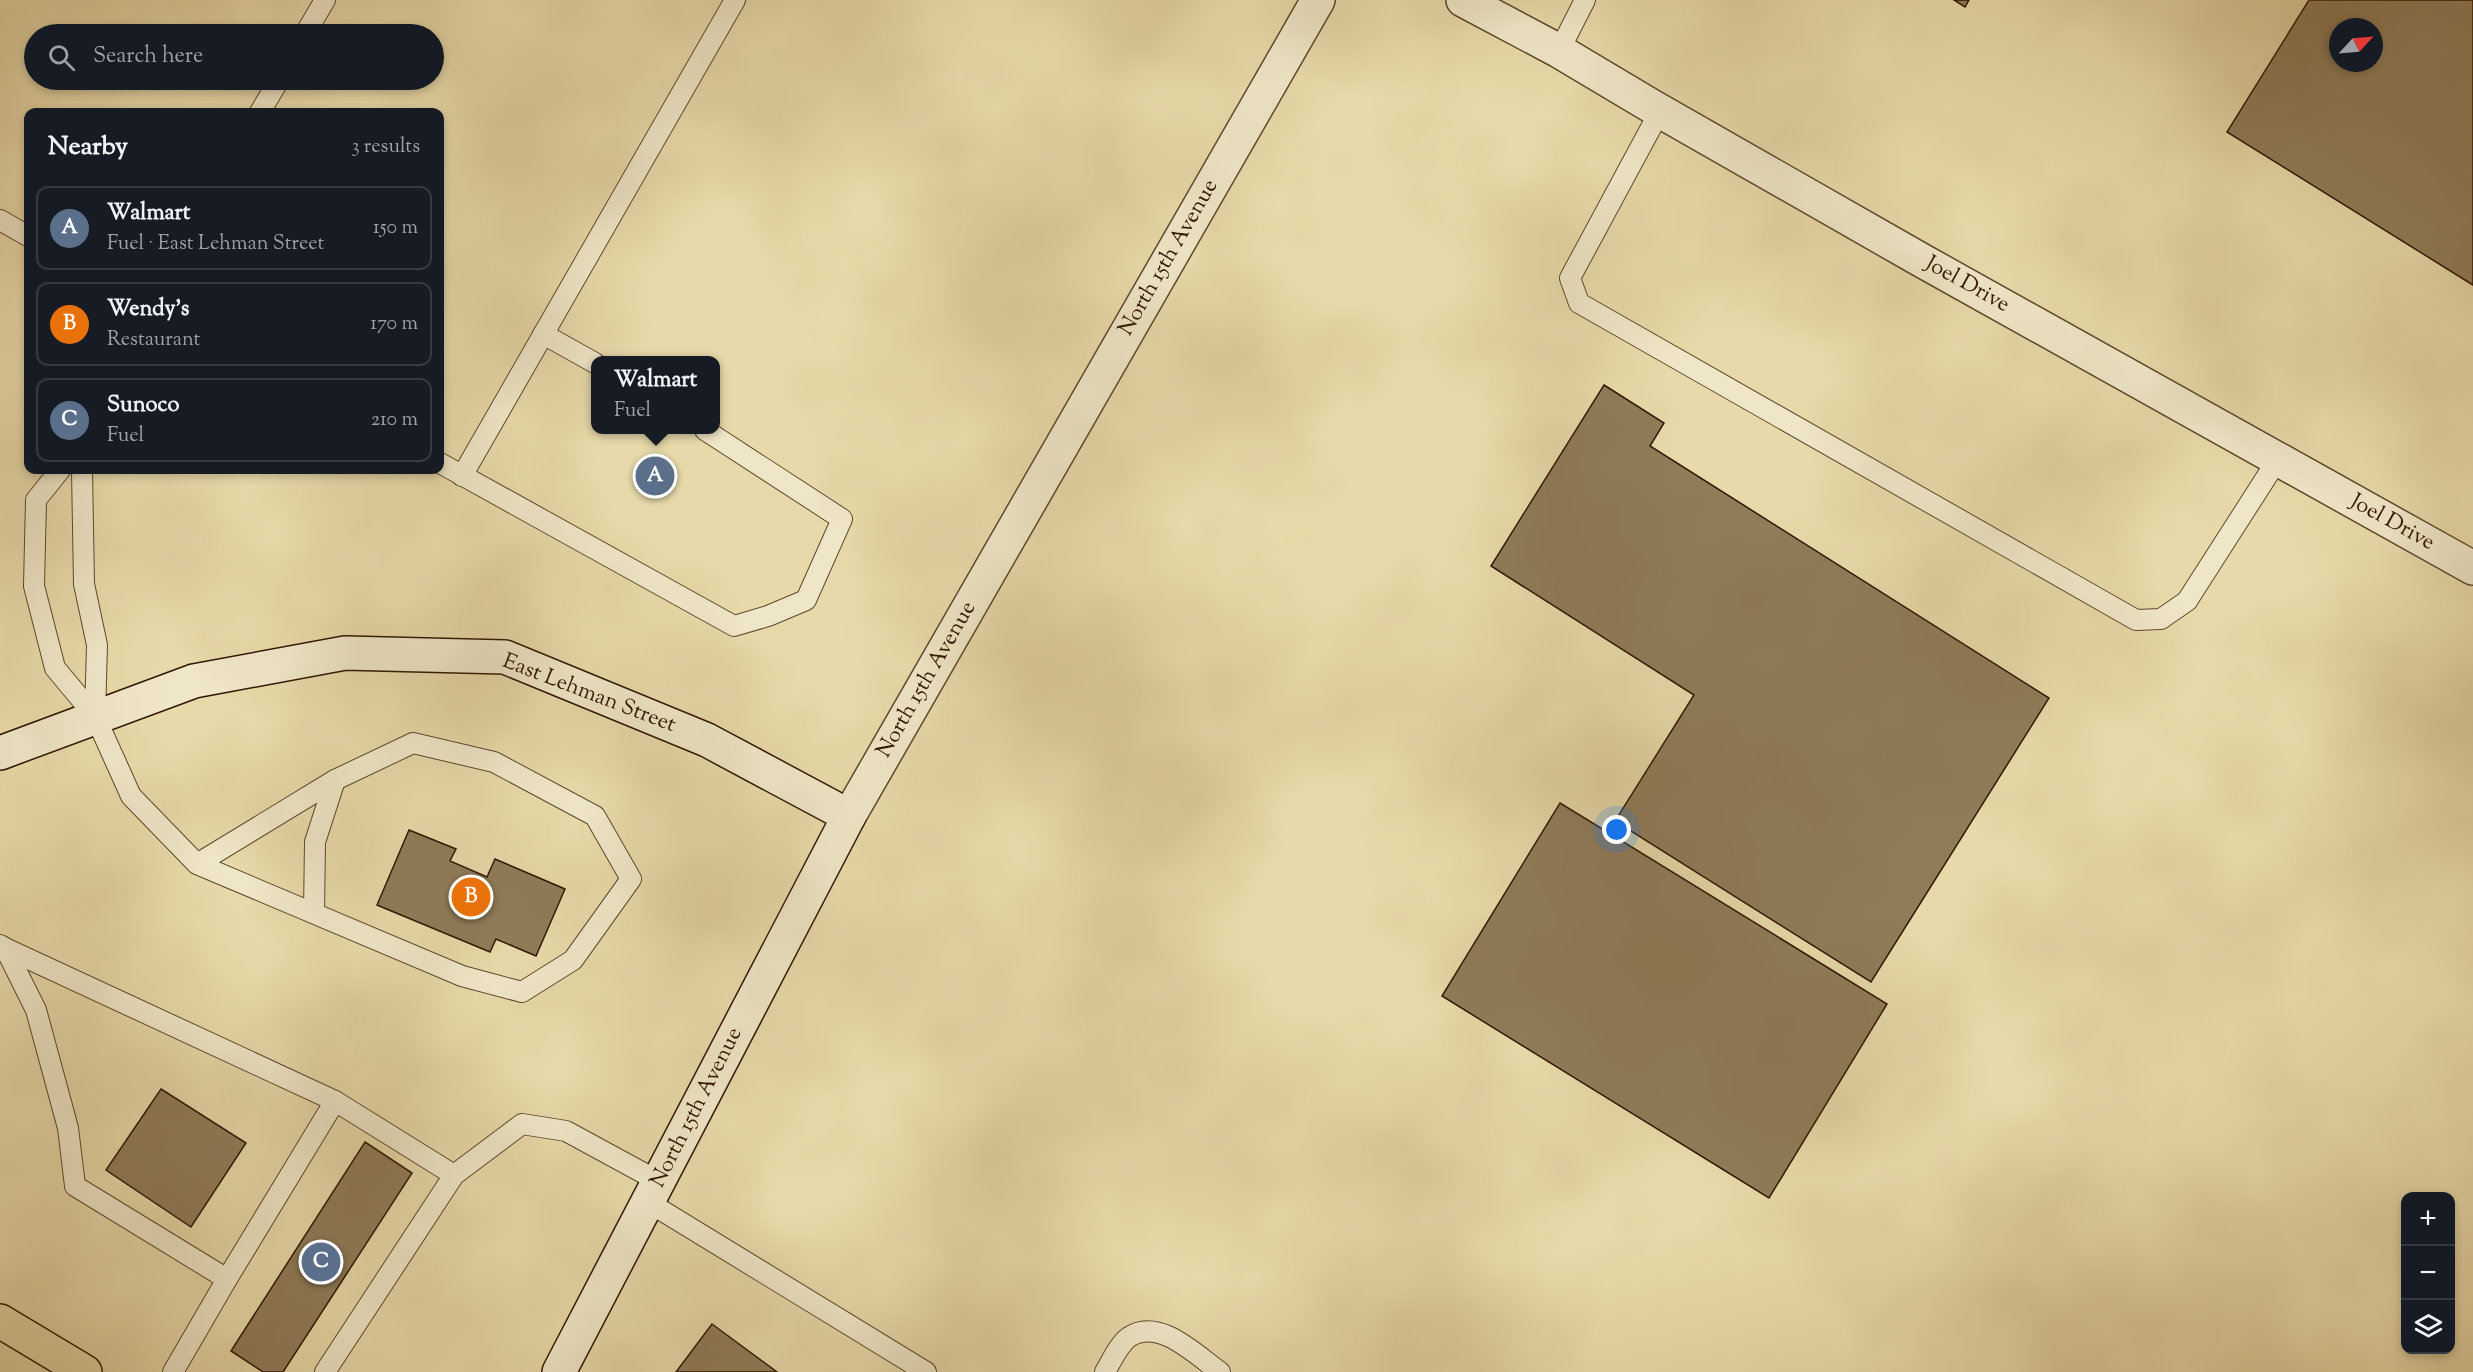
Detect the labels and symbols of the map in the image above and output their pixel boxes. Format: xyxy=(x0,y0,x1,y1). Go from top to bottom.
north arrow xyxy=(2329,18,2383,72)
street label: North 15th Avenue xyxy=(1111,174,1227,342)
street label: Joel Drive xyxy=(1918,248,2015,321)
pin: A xyxy=(636,454,674,498)
street label: Joel Drive xyxy=(2343,486,2440,559)
street label: North 15th Avenue xyxy=(869,596,985,764)
street label: East Lehman Street xyxy=(498,646,681,742)
your location xyxy=(1602,815,1631,844)
pin: B xyxy=(452,874,490,920)
street label: North 15th Avenue xyxy=(643,1022,751,1194)
pin: C xyxy=(302,1240,340,1284)

